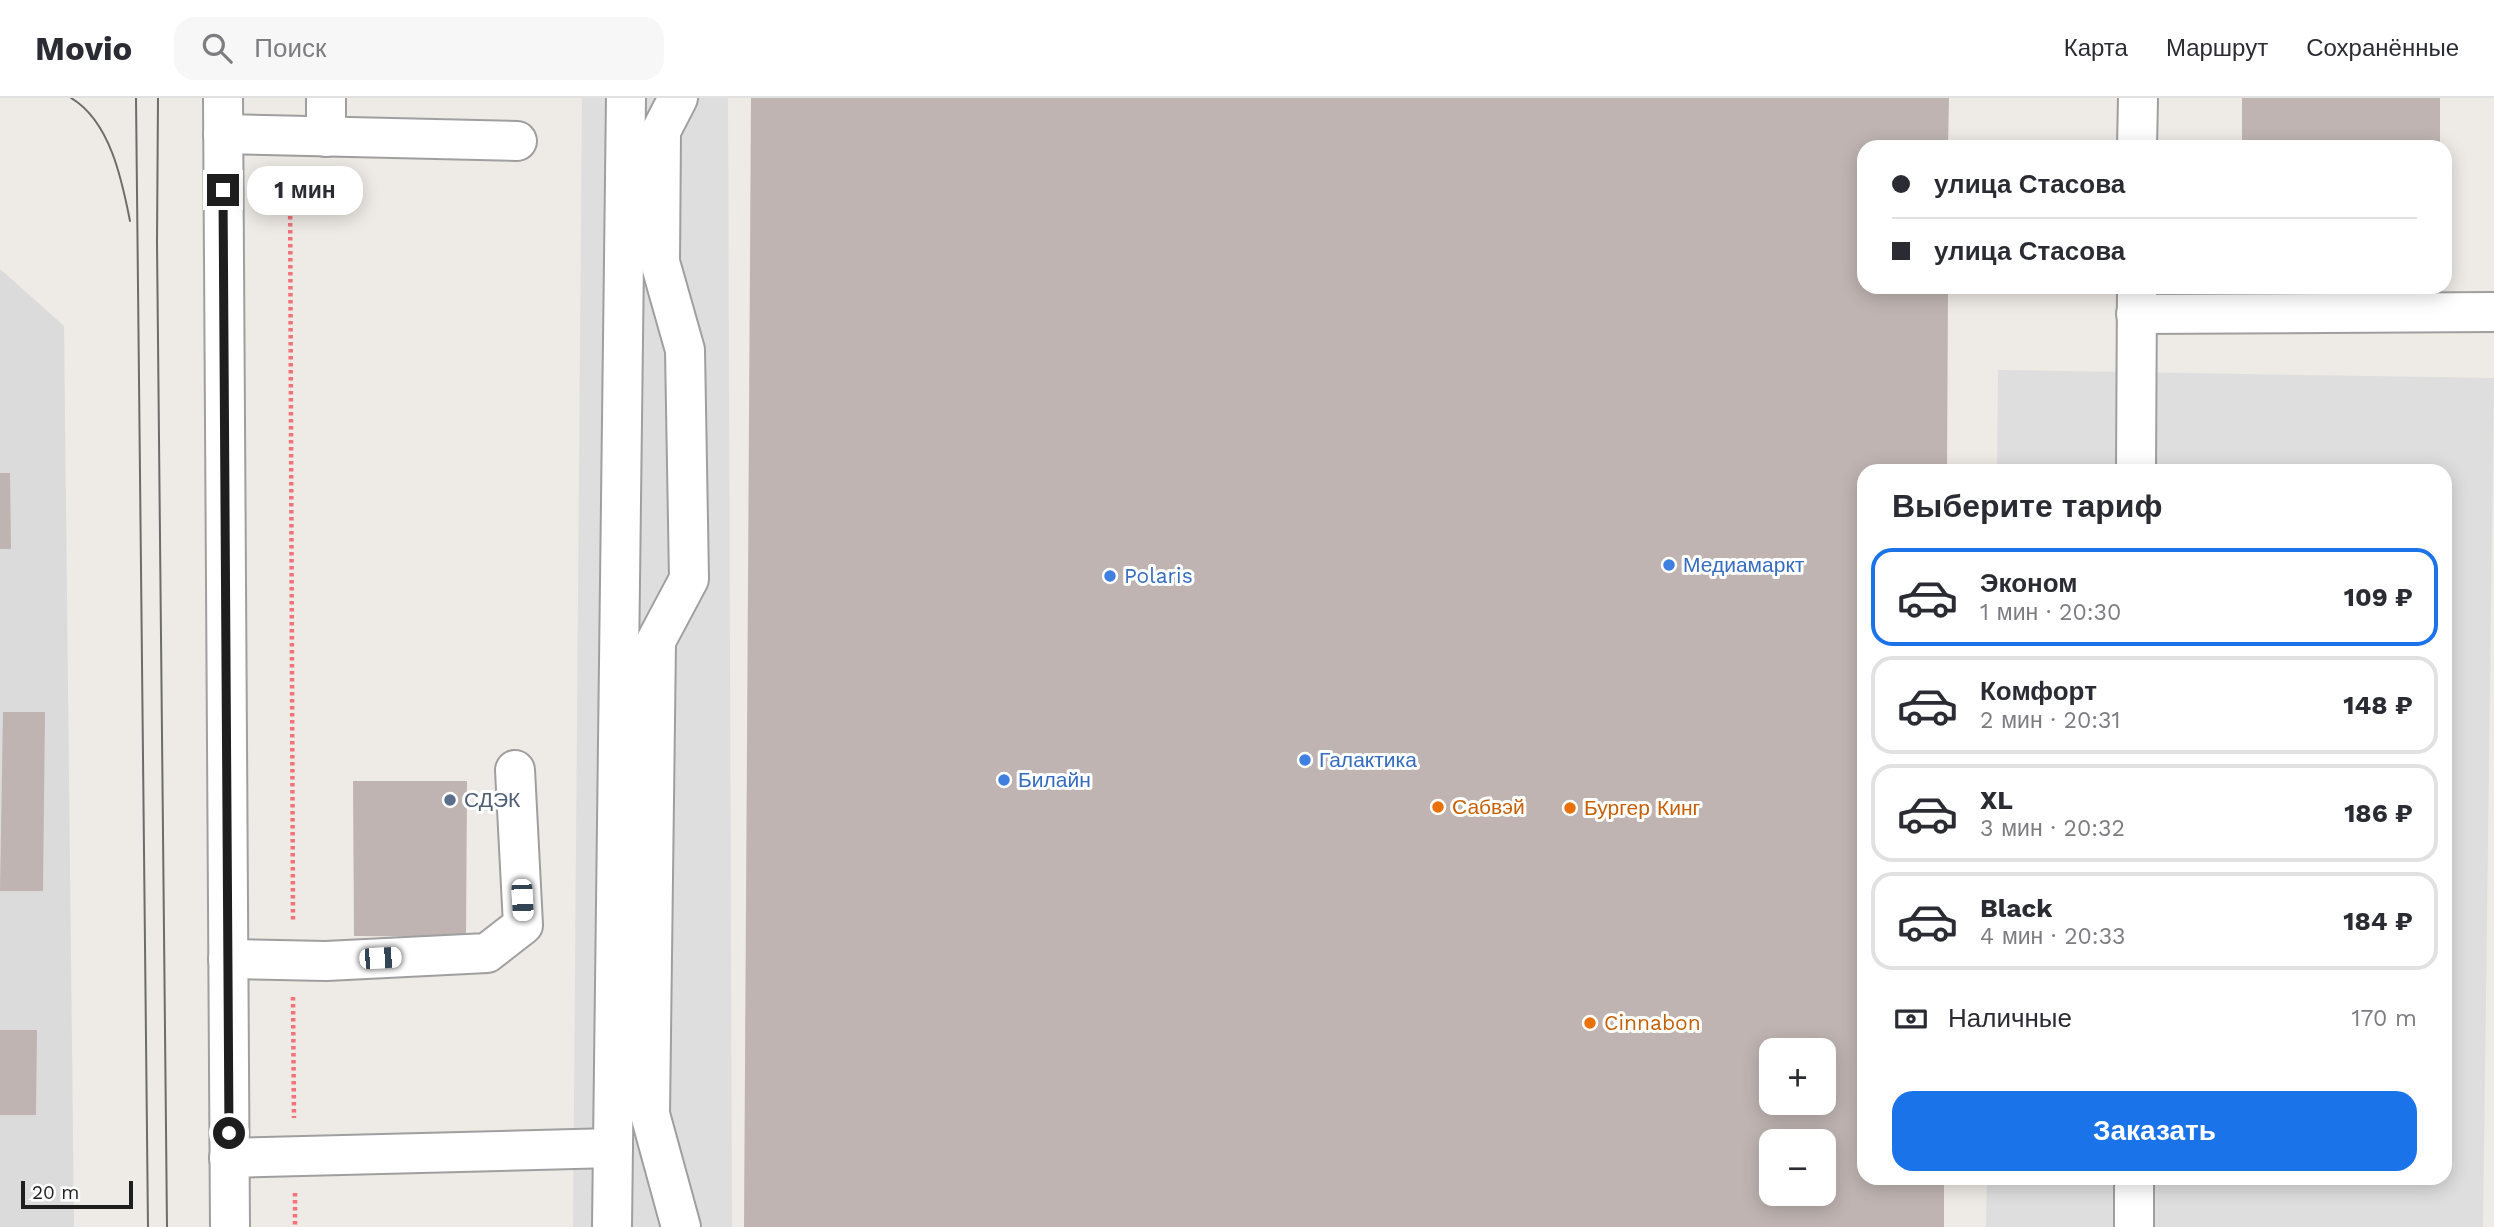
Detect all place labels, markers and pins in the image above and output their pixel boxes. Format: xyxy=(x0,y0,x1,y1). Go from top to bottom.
place label: Медиамаркт xyxy=(1683,552,1805,577)
marker: Медиамаркт xyxy=(1661,557,1677,573)
place label: Polaris xyxy=(1124,563,1193,588)
marker: Polaris xyxy=(1102,568,1118,584)
place label: Галактика xyxy=(1319,747,1417,772)
marker: Галактика xyxy=(1297,752,1313,768)
place label: Билайн xyxy=(1018,767,1091,792)
marker: Билайн xyxy=(996,772,1012,788)
place label: СДЭК xyxy=(464,787,521,812)
marker: СДЭК xyxy=(442,792,458,808)
place label: Сабвэй xyxy=(1452,794,1525,819)
place label: Бургер Кинг xyxy=(1584,795,1701,820)
marker: Сабвэй xyxy=(1430,799,1446,815)
marker: Бургер Кинг xyxy=(1562,800,1578,816)
place label: Cinnabon xyxy=(1604,1010,1701,1035)
marker: Cinnabon xyxy=(1582,1015,1598,1031)

